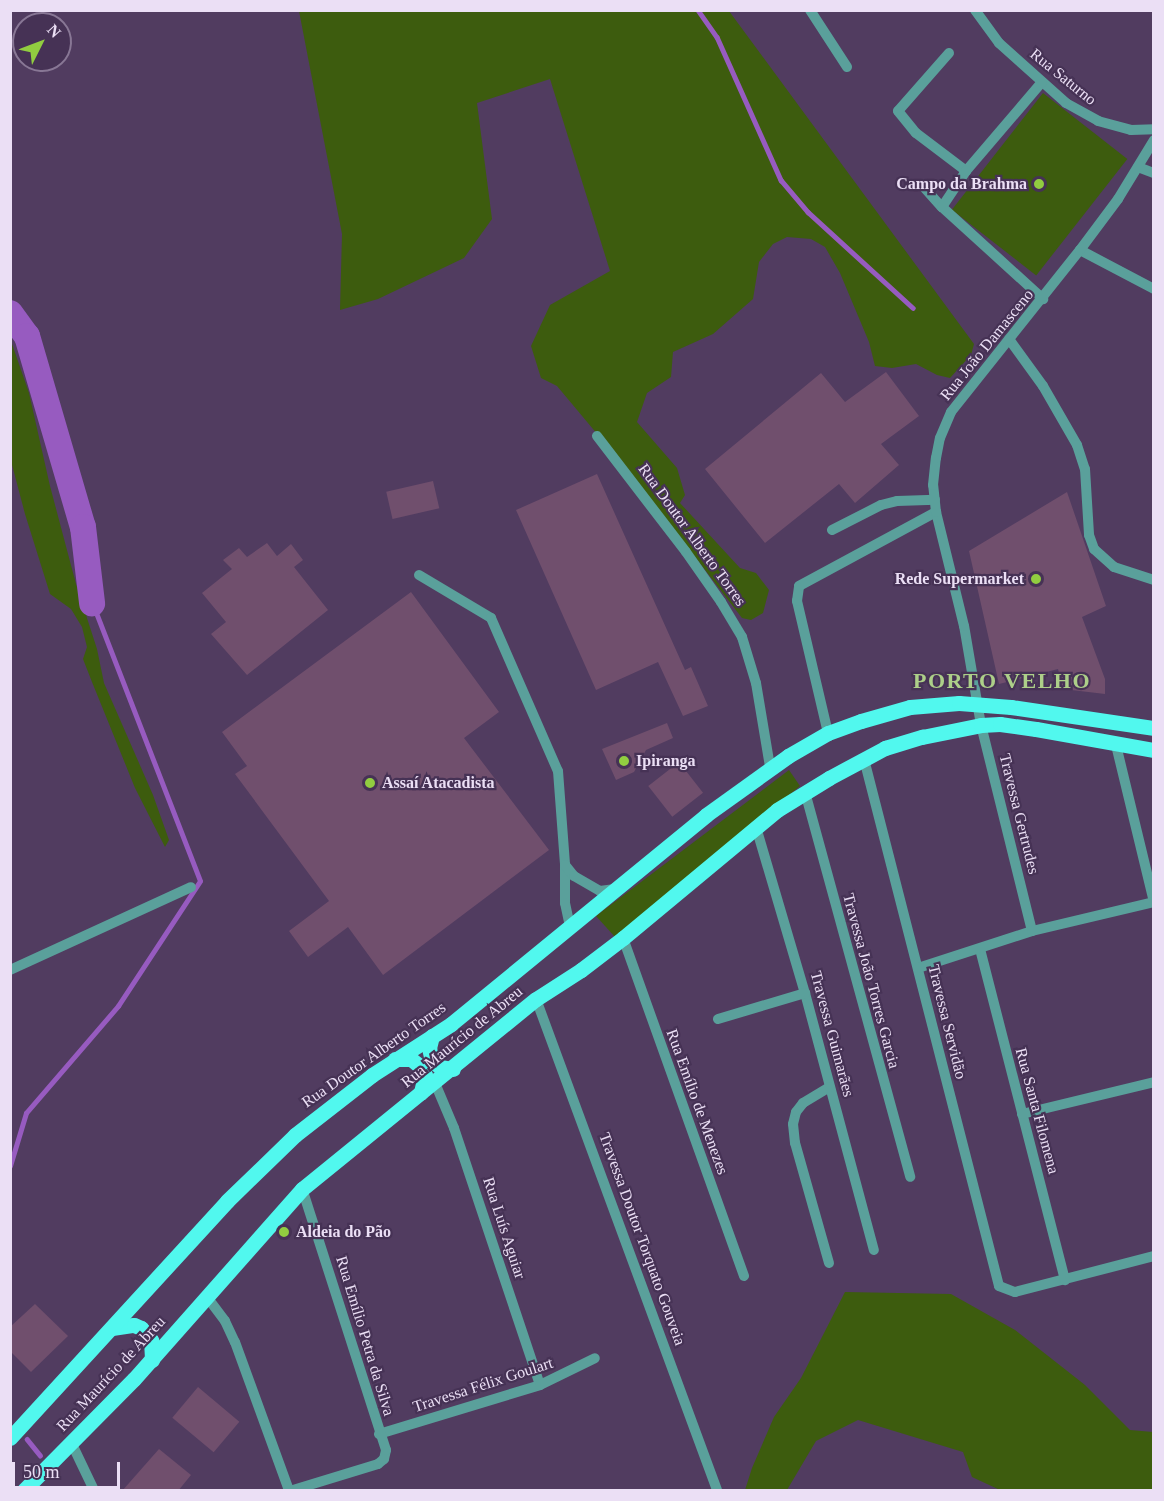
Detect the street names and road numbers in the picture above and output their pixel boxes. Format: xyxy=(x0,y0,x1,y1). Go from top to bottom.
street label: Rua Saturno xyxy=(1026,45,1100,109)
street label: Rua João Damasceno xyxy=(936,285,1038,405)
street label: Rua Doutor Alberto Torres xyxy=(634,460,750,610)
street label: Travessa Gertrudes xyxy=(995,752,1043,876)
street label: Travessa João Torres Garcia xyxy=(838,891,904,1071)
street label: Travessa Servidão xyxy=(924,963,970,1081)
street label: Travessa Guimarães xyxy=(806,969,858,1099)
street label: Rua Maurício de Abreu xyxy=(397,982,527,1092)
street label: Rua Doutor Alberto Torres xyxy=(298,998,450,1112)
street label: Rua Emílio de Menezes xyxy=(662,1027,732,1177)
street label: Rua Santa Filomena xyxy=(1011,1046,1063,1176)
street label: Travessa Doutor Torquato Gouveia xyxy=(594,1130,690,1348)
street label: Rua Luís Aguiar xyxy=(478,1174,530,1282)
street label: Rua Emílio Petra da Silva xyxy=(332,1254,398,1418)
street label: Rua Maurício de Abreu xyxy=(52,1312,170,1436)
street label: Travessa Félix Goulart xyxy=(411,1353,555,1417)

